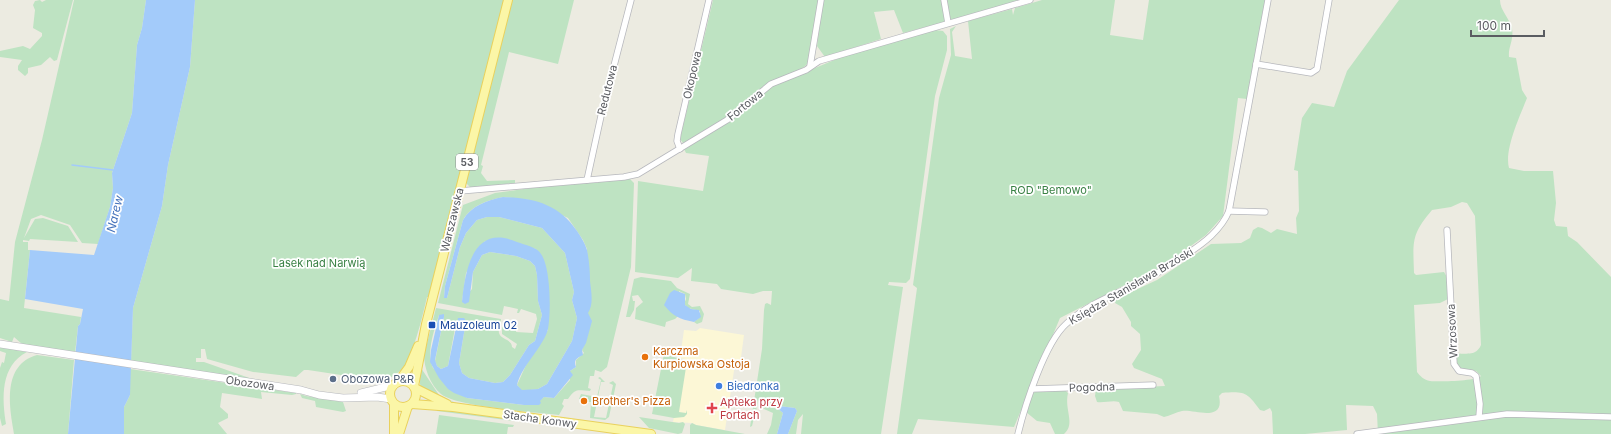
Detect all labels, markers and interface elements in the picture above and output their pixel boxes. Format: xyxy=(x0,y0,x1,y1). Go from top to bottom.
scale bar xyxy=(1471,12,1544,38)
text: 100 m xyxy=(1477,18,1511,33)
street label: Okopowa xyxy=(680,49,704,101)
street label: Redutowa xyxy=(594,63,620,117)
street label: Fortowa xyxy=(724,86,766,124)
road number: 53 xyxy=(456,154,478,170)
park label: ROD "Bemowo" xyxy=(1010,183,1092,197)
street label: Warszawska xyxy=(437,186,467,254)
water label: Narew xyxy=(103,194,126,234)
street label: Księdza Stanisława Brzóski xyxy=(1066,245,1196,327)
park label: Lasek nad Narwią xyxy=(273,256,365,270)
street label: Wrzosowa xyxy=(1444,303,1460,359)
place label: Mauzoleum 02 xyxy=(440,318,517,332)
marker: Mauzoleum 02 xyxy=(427,320,437,330)
place label: Karczma Kurpiowska Ostoja xyxy=(653,344,750,371)
marker: Karczma Kurpiowska Ostoja xyxy=(640,352,650,362)
place label: Obozowa P&R xyxy=(341,372,414,386)
street label: Obozowa xyxy=(225,373,275,393)
marker: Obozowa P&R xyxy=(328,374,338,384)
place label: Biedronka xyxy=(727,379,779,393)
street label: Pogodna xyxy=(1069,379,1115,395)
marker: Biedronka xyxy=(714,381,724,391)
place label: Brother's Pizza xyxy=(592,394,671,408)
place label: Apteka przy Fortach xyxy=(720,395,783,422)
marker: Brother's Pizza xyxy=(579,396,589,406)
marker: Apteka przy Fortach xyxy=(707,403,717,413)
street label: Stacha Konwy xyxy=(502,407,578,431)

